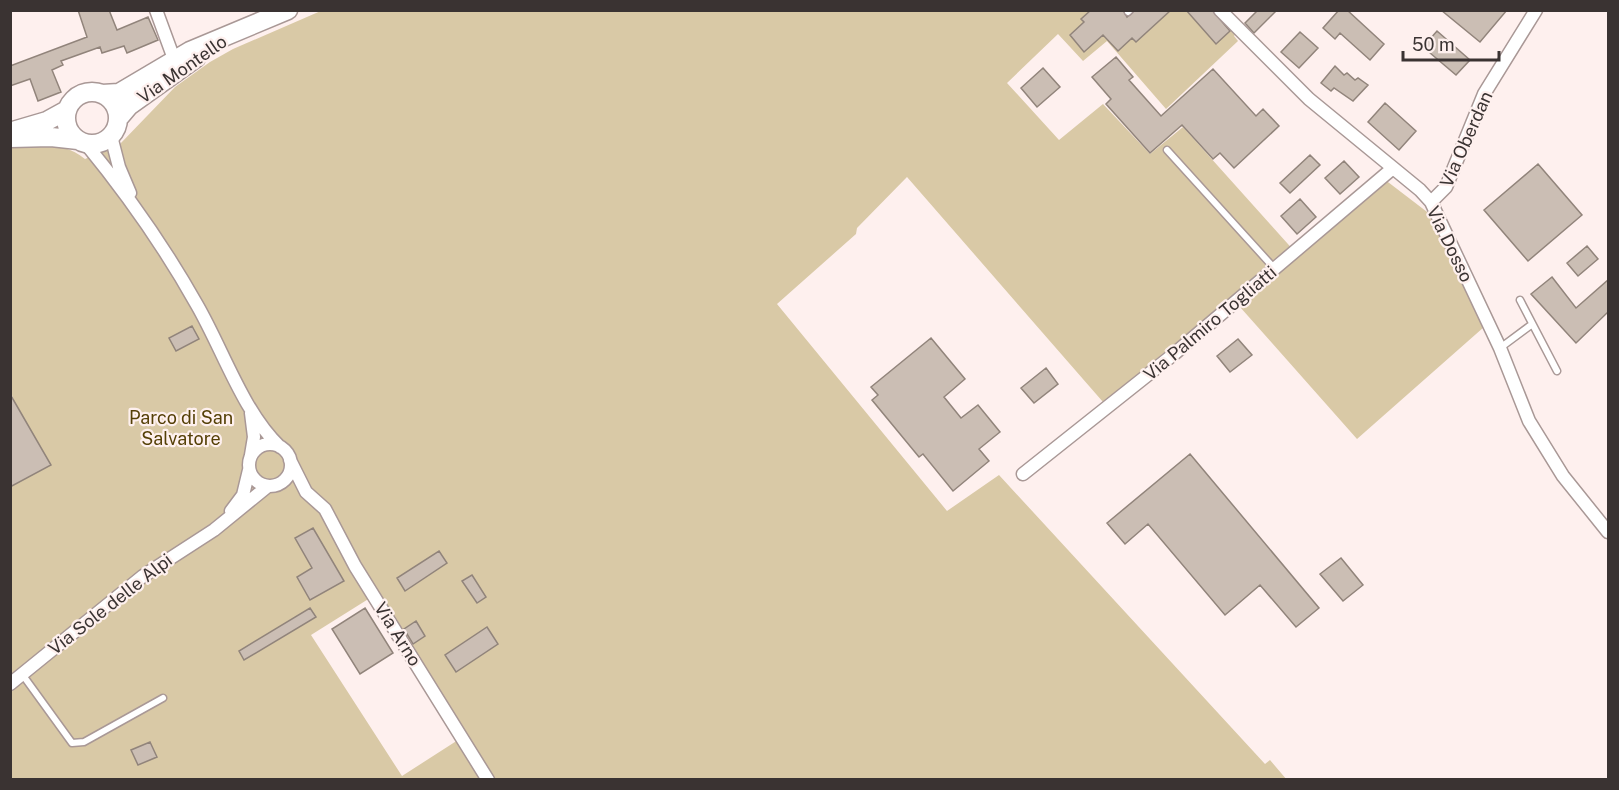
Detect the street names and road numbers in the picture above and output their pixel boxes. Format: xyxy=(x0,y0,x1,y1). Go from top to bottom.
street label: Via Montello xyxy=(133,31,231,107)
street label: Via Oberdan xyxy=(1435,88,1497,190)
street label: Via Dosso xyxy=(1423,203,1477,285)
street label: Via Palmiro Togliatti xyxy=(1139,261,1281,385)
street label: Via Sole delle Alpi xyxy=(44,549,176,659)
street label: Via Arno xyxy=(370,598,426,670)

